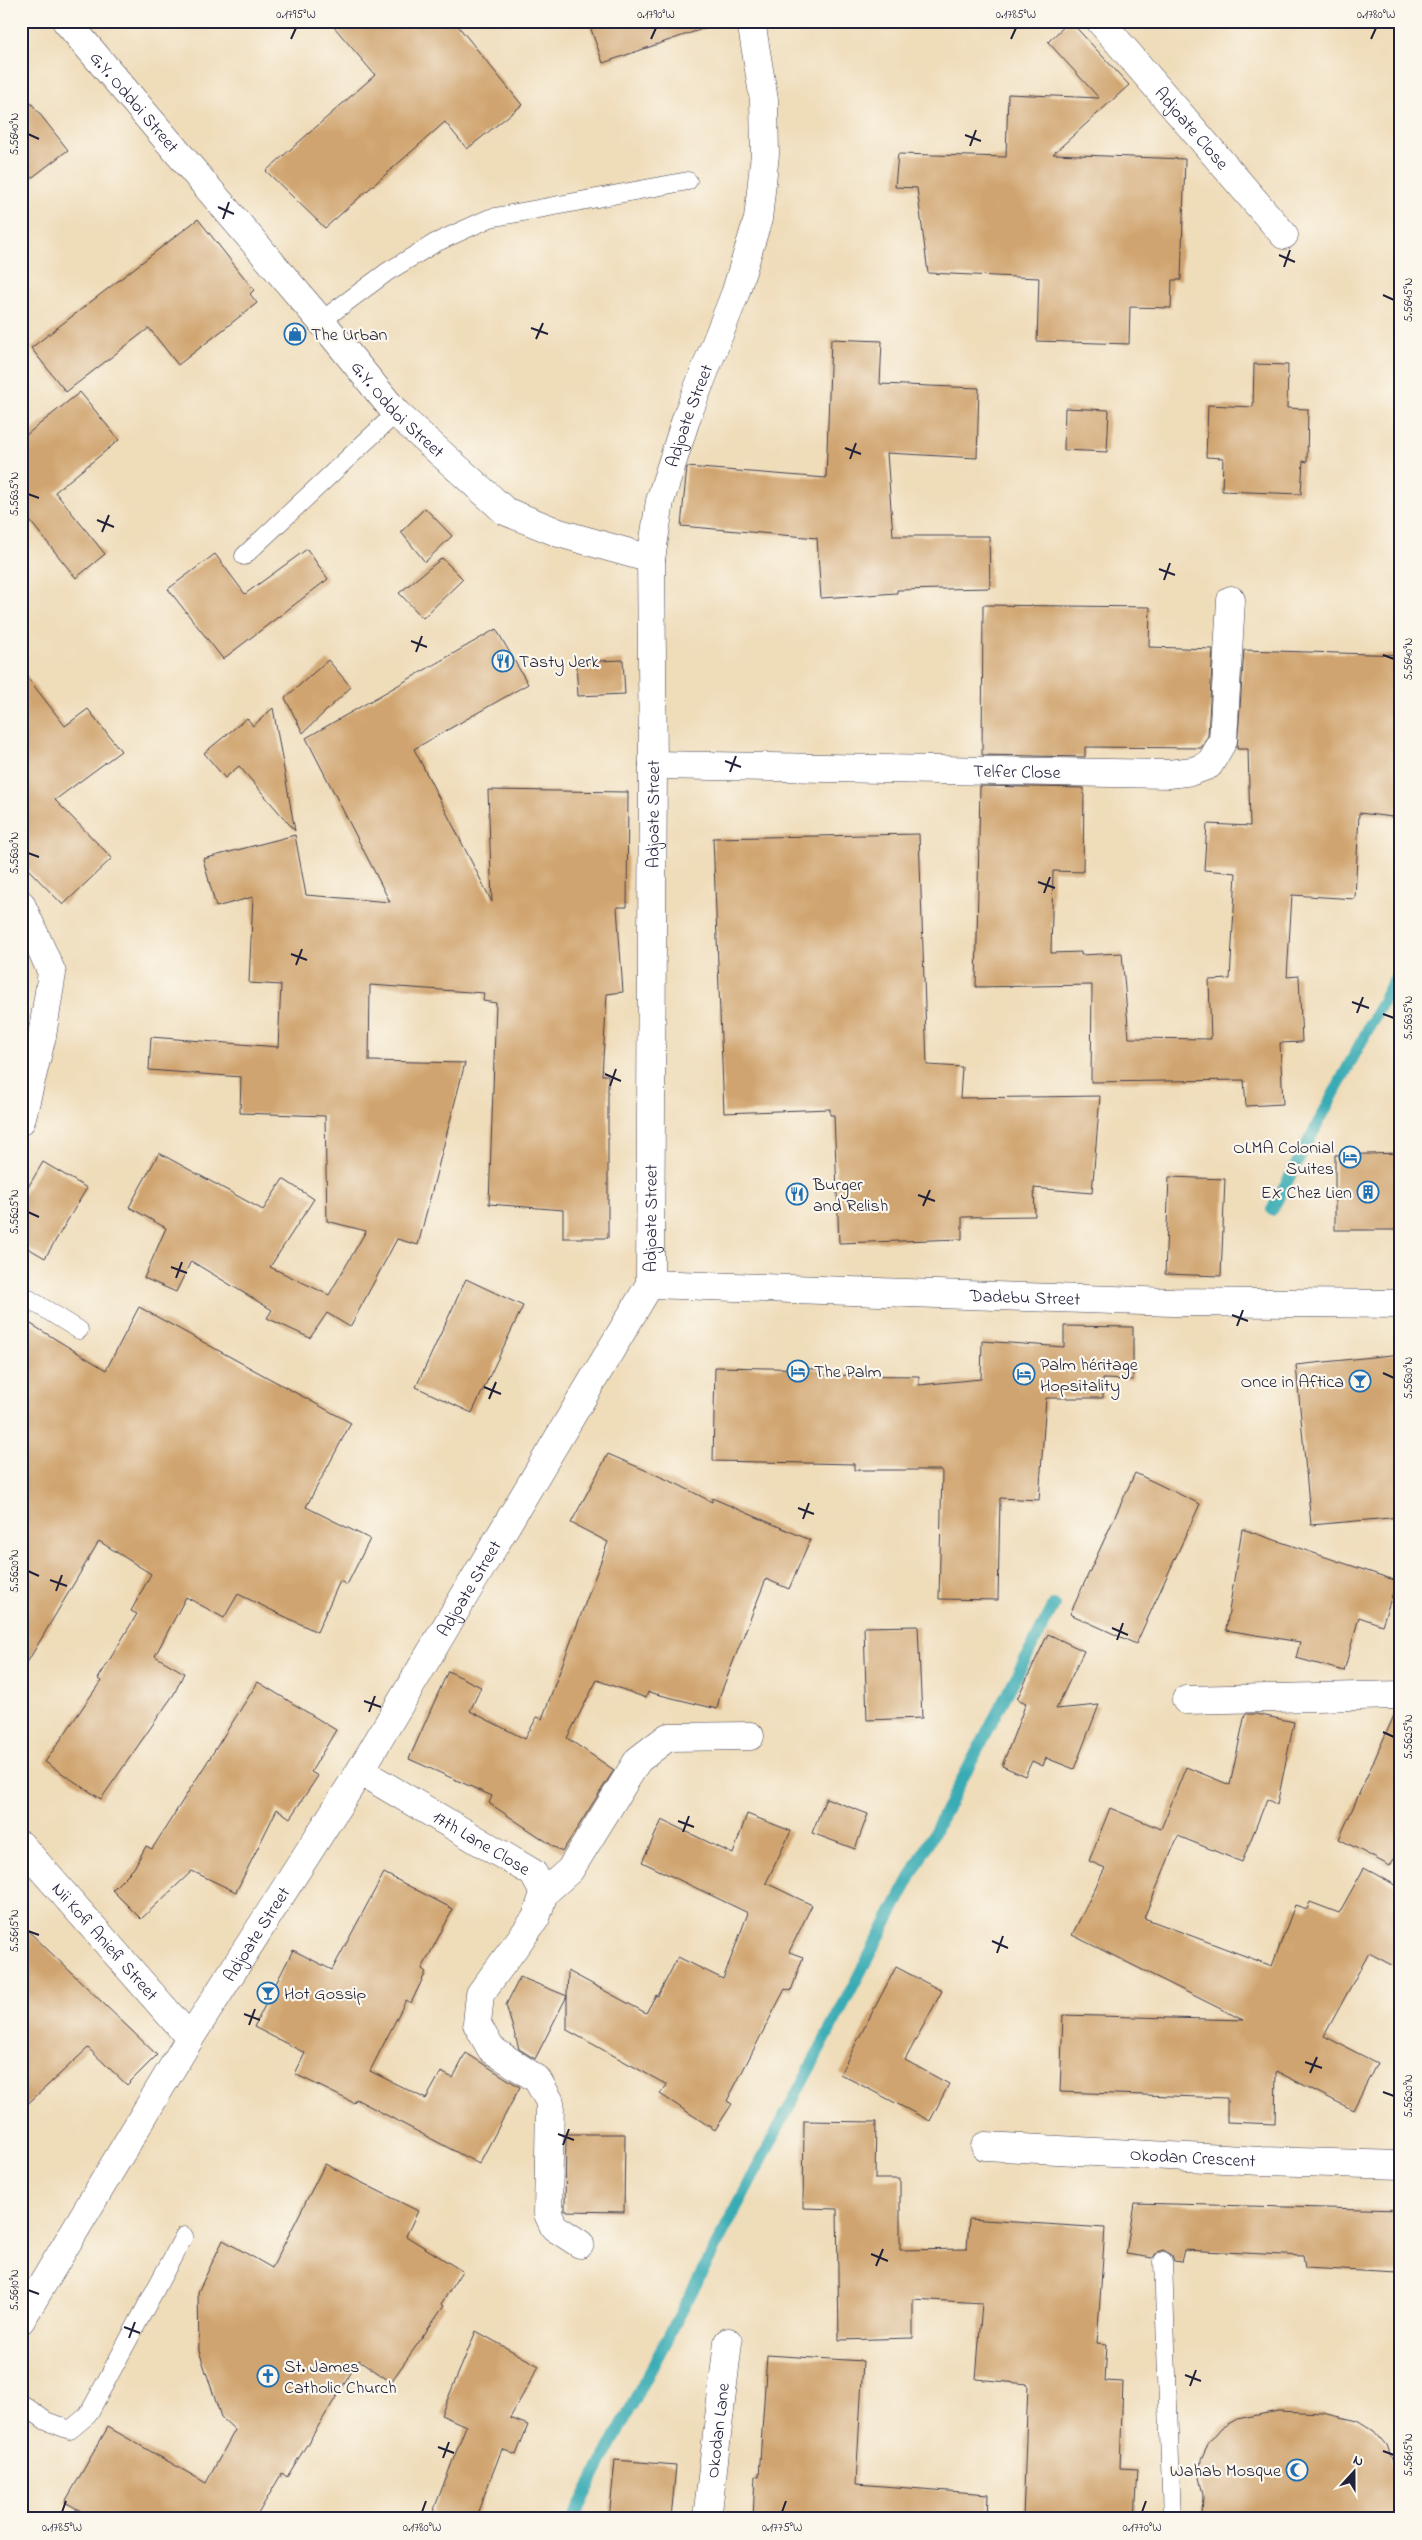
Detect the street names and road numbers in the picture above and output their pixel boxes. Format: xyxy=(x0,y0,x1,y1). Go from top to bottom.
street label: G.Y. Oddoi Street xyxy=(82,47,184,160)
street label: Adjoate Close xyxy=(1147,82,1234,177)
street label: G.Y. Oddoi Street xyxy=(344,356,449,465)
street label: Adjoate Street xyxy=(660,361,721,471)
street label: Adjoate Street xyxy=(641,760,668,868)
street label: Telfer Close xyxy=(973,760,1062,787)
street label: Adjoate Street xyxy=(639,1164,666,1272)
street label: Dadebu Street xyxy=(968,1284,1081,1314)
street label: Adjoate Street xyxy=(432,1536,509,1642)
street label: 17th Lane Close xyxy=(427,1805,535,1884)
street label: Nii Kofi Aniefi Street xyxy=(45,1878,163,2008)
street label: Adjoate Street xyxy=(218,1883,298,1988)
street label: Okodan Crescent xyxy=(1129,2143,1256,2176)
street label: Okodan Lane xyxy=(701,2381,738,2480)

